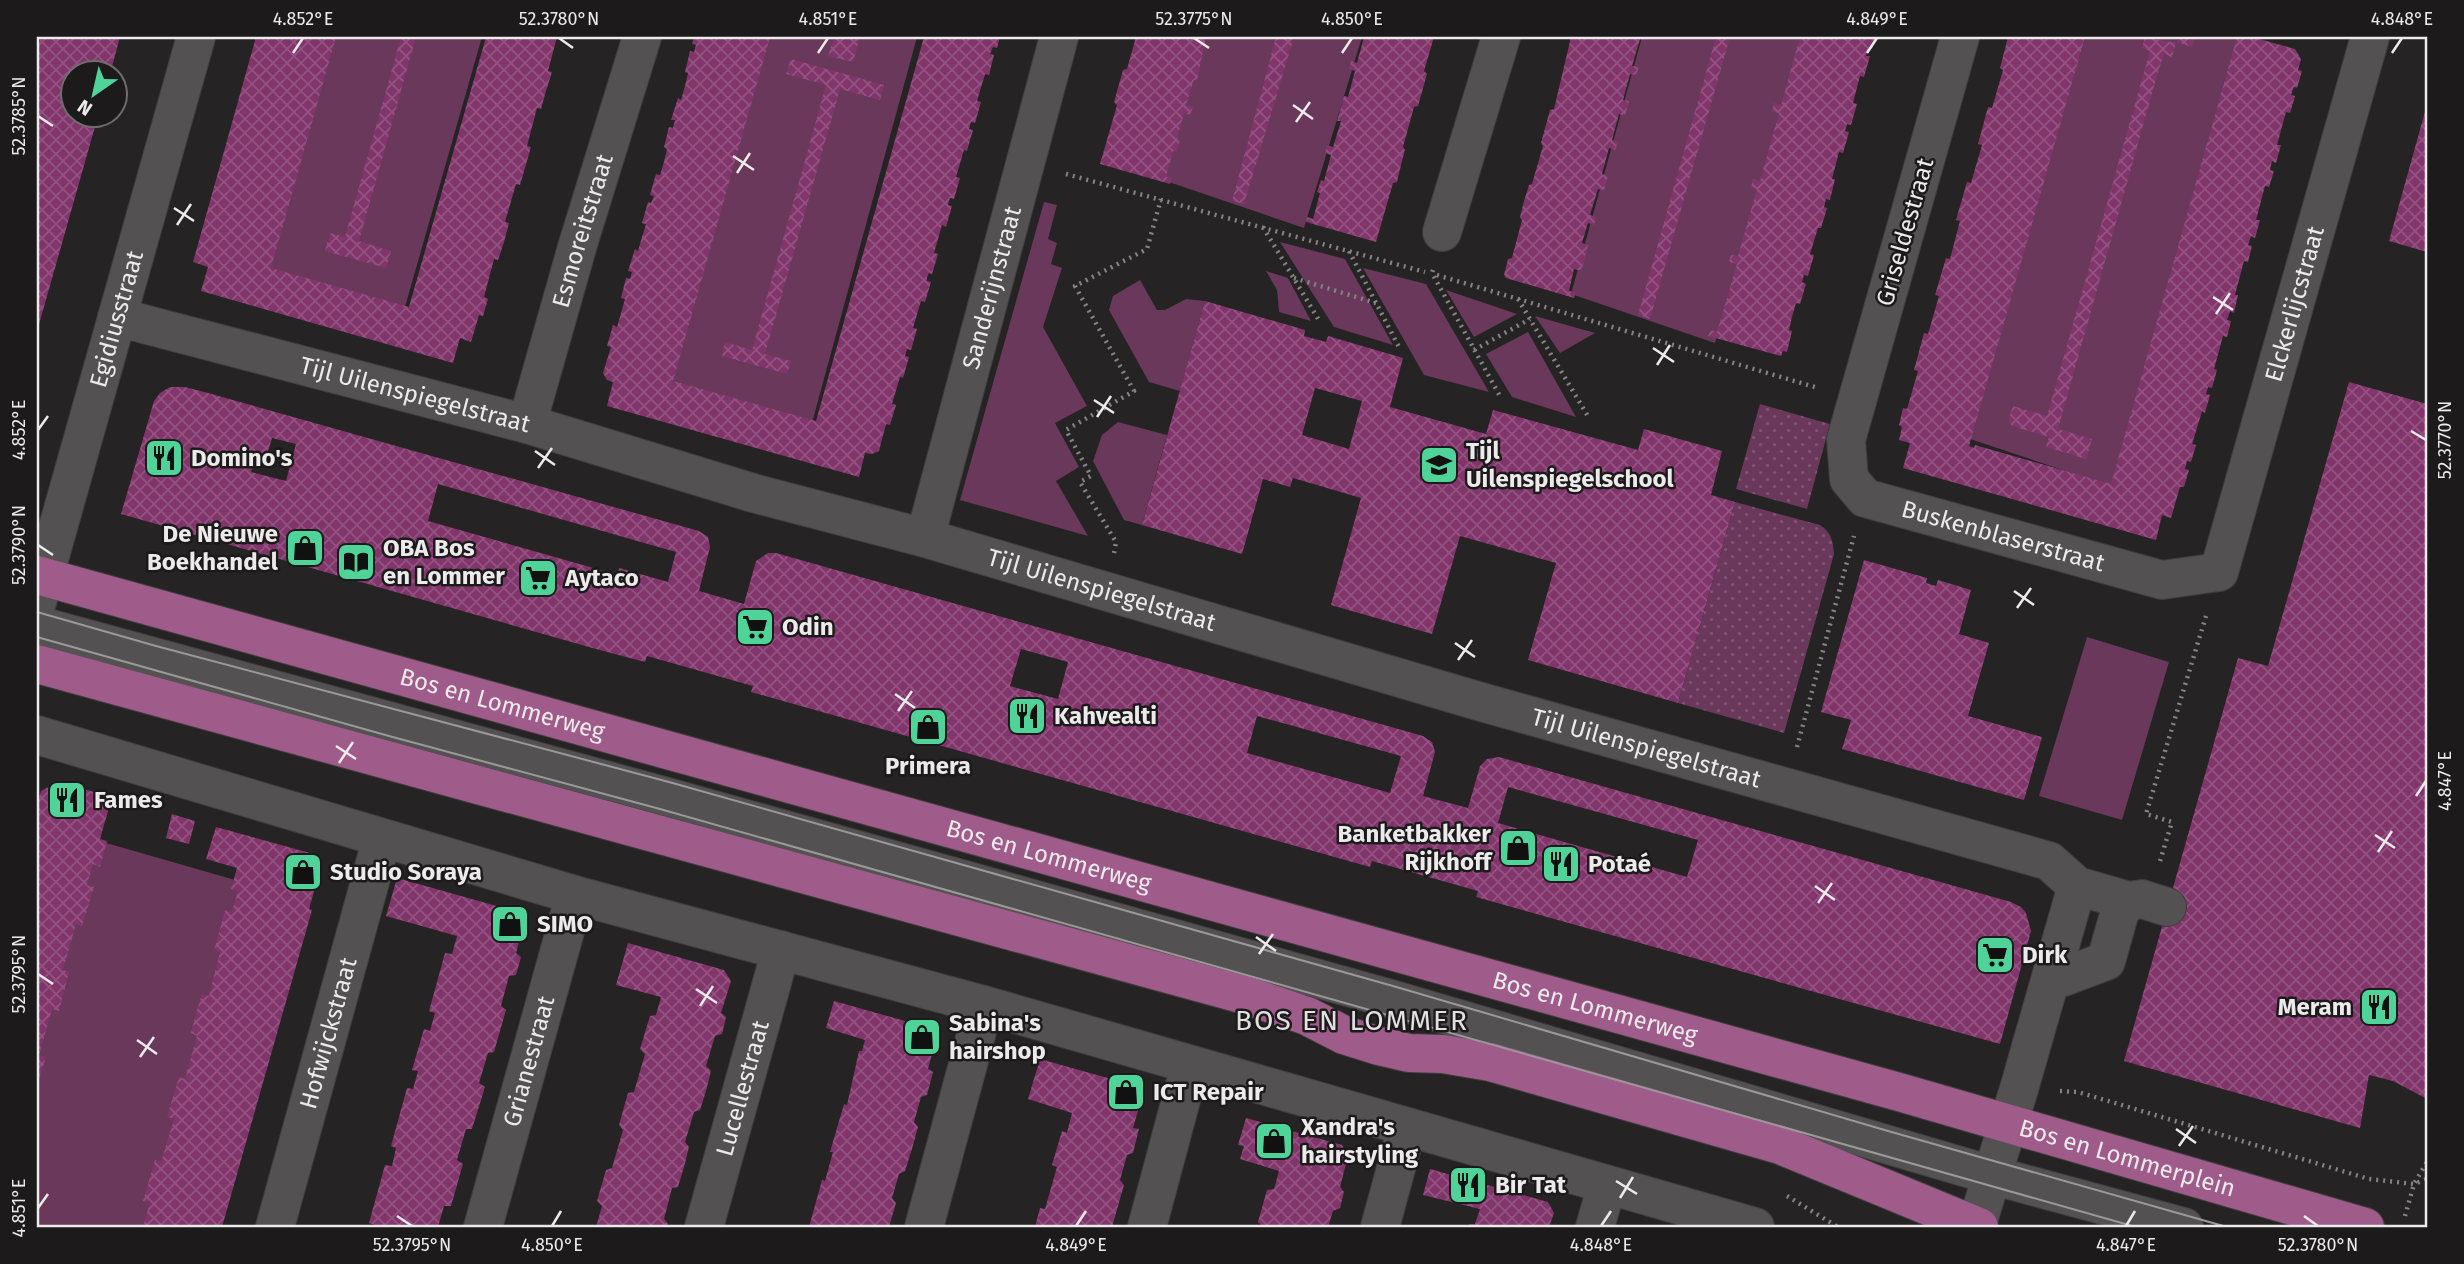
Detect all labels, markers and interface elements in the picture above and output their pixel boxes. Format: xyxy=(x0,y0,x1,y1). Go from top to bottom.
text: 4.852°E xyxy=(273,8,333,30)
text: 52.3780°N xyxy=(519,8,599,30)
text: 4.851°E xyxy=(799,8,857,30)
text: 52.3775°N xyxy=(1155,8,1233,30)
text: 4.850°E xyxy=(1321,8,1383,30)
text: 4.849°E xyxy=(1846,8,1908,30)
text: 4.848°E xyxy=(2371,8,2433,30)
north arrow xyxy=(60,60,130,130)
text: 52.3785°N xyxy=(8,76,30,156)
text: N xyxy=(73,95,96,121)
street label: Esmoreitstraat xyxy=(547,150,619,311)
street label: Griseldestraat xyxy=(1870,154,1940,309)
street label: Sanderijnstraat xyxy=(957,203,1027,372)
street label: Elckerlijcstraat xyxy=(2259,223,2330,385)
street label: Egidiusstraat xyxy=(84,247,149,391)
street label: Tijl Uilenspiegelstraat xyxy=(297,351,533,438)
text: 4.852°E xyxy=(8,400,30,460)
text: 52.3770°N xyxy=(2434,401,2456,479)
restaurant icon: Domino's xyxy=(143,437,185,479)
place label: Tijl Uilenspiegelschool xyxy=(1466,437,1674,493)
place label: Domino's xyxy=(191,444,293,472)
school or university icon: Tijl Uilenspiegelschool xyxy=(1418,444,1460,486)
street label: Buskenblaserstraat xyxy=(1898,495,2108,578)
text: 52.3790°N xyxy=(8,505,30,585)
place label: De Nieuwe Boekhandel xyxy=(147,520,279,576)
shop icon: De Nieuwe Boekhandel xyxy=(284,527,326,569)
place label: OBA Bos en Lommer xyxy=(383,534,505,590)
library icon: OBA Bos en Lommer xyxy=(335,541,377,583)
street label: Tijl Uilenspiegelstraat xyxy=(984,543,1219,637)
supermarket icon: Aytaco xyxy=(517,557,559,599)
place label: Aytaco xyxy=(564,564,639,592)
supermarket icon: Odin xyxy=(734,606,776,648)
place label: Odin xyxy=(782,613,834,641)
street label: Bos en Lommerweg xyxy=(397,662,609,746)
restaurant icon: Kahvealti xyxy=(1006,695,1048,737)
place label: Kahvealti xyxy=(1054,702,1157,730)
street label: Tijl Uilenspiegelstraat xyxy=(1528,703,1764,794)
shop icon: Primera xyxy=(907,706,949,748)
text: 4.847°E xyxy=(2434,751,2456,811)
place label: Primera xyxy=(885,752,971,780)
restaurant icon: Fames xyxy=(46,779,88,821)
place label: Fames xyxy=(94,786,163,814)
street label: Bos en Lommerweg xyxy=(943,814,1155,898)
place label: Banketbakker Rijkhoff xyxy=(1337,820,1493,876)
shop icon: Banketbakker Rijkhoff xyxy=(1497,827,1539,869)
restaurant icon: Potaé xyxy=(1540,843,1582,885)
place label: Potaé xyxy=(1588,850,1651,878)
shop icon: Studio Soraya xyxy=(282,851,324,893)
place label: Studio Soraya xyxy=(330,858,482,886)
shop icon: SIMO xyxy=(489,903,531,945)
place label: SIMO xyxy=(537,910,593,938)
supermarket icon: Dirk xyxy=(1974,934,2016,976)
text: 52.3795°N xyxy=(8,935,30,1013)
place label: Dirk xyxy=(2022,941,2068,969)
street label: Hofwijckstraat xyxy=(294,954,363,1112)
street label: Bos en Lommerweg xyxy=(1489,966,1701,1050)
restaurant icon: Meram xyxy=(2358,986,2400,1028)
street label: Grianestraat xyxy=(497,992,560,1130)
place label: Meram xyxy=(2278,993,2352,1021)
district label: BOS EN LOMMER xyxy=(1235,1004,1469,1037)
place label: Sabina's hairshop xyxy=(949,1009,1046,1065)
shop icon: Sabina's hairshop xyxy=(901,1016,943,1058)
street label: Lucellestraat xyxy=(710,1017,775,1159)
shop icon: ICT Repair xyxy=(1105,1071,1147,1113)
place label: ICT Repair xyxy=(1153,1078,1264,1106)
place label: Xandra's hairstyling xyxy=(1300,1113,1419,1169)
street label: Bos en Lommerplein xyxy=(2016,1114,2239,1203)
shop icon: Xandra's hairstyling xyxy=(1253,1120,1295,1162)
restaurant icon: Bir Tat xyxy=(1447,1164,1489,1206)
place label: Bir Tat xyxy=(1495,1171,1567,1199)
text: 4.851°E xyxy=(8,1179,30,1237)
text: 52.3795°N xyxy=(373,1234,451,1256)
text: 4.850°E xyxy=(521,1234,583,1256)
text: 4.849°E xyxy=(1045,1234,1107,1256)
text: 4.848°E xyxy=(1570,1234,1632,1256)
text: 4.847°E xyxy=(2096,1234,2156,1256)
text: 52.3780°N xyxy=(2278,1234,2358,1256)

